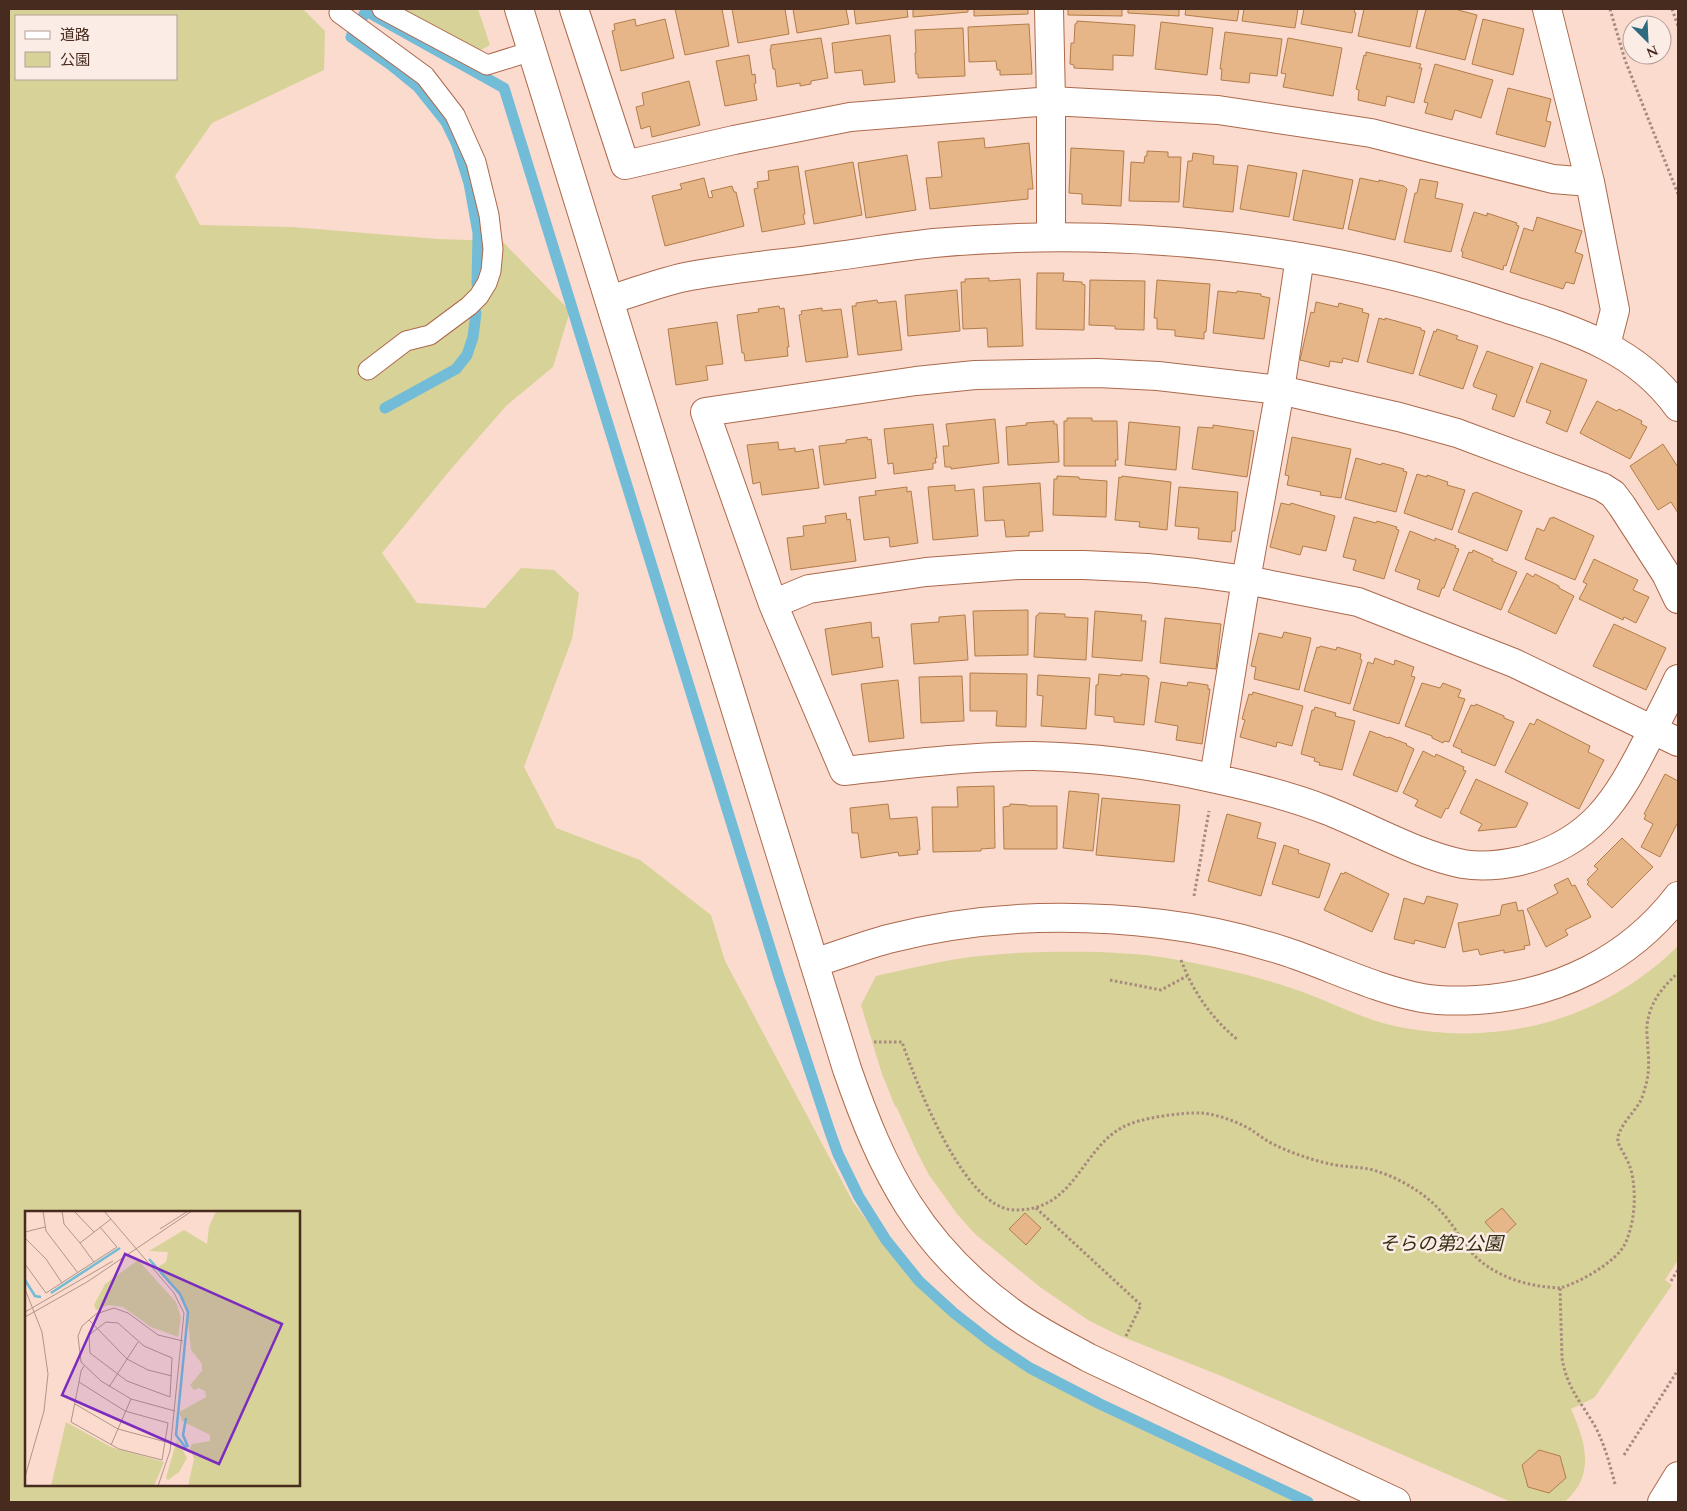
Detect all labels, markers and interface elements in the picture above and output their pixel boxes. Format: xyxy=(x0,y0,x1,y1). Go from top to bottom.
legend xyxy=(15,15,178,80)
north arrow xyxy=(1622,15,1672,65)
text: 道路 xyxy=(60,24,90,47)
text: N xyxy=(1643,40,1662,63)
text: 公園 xyxy=(60,49,90,72)
inset map xyxy=(25,1211,300,1486)
park label: そらの第2公園 xyxy=(1379,1230,1506,1259)

